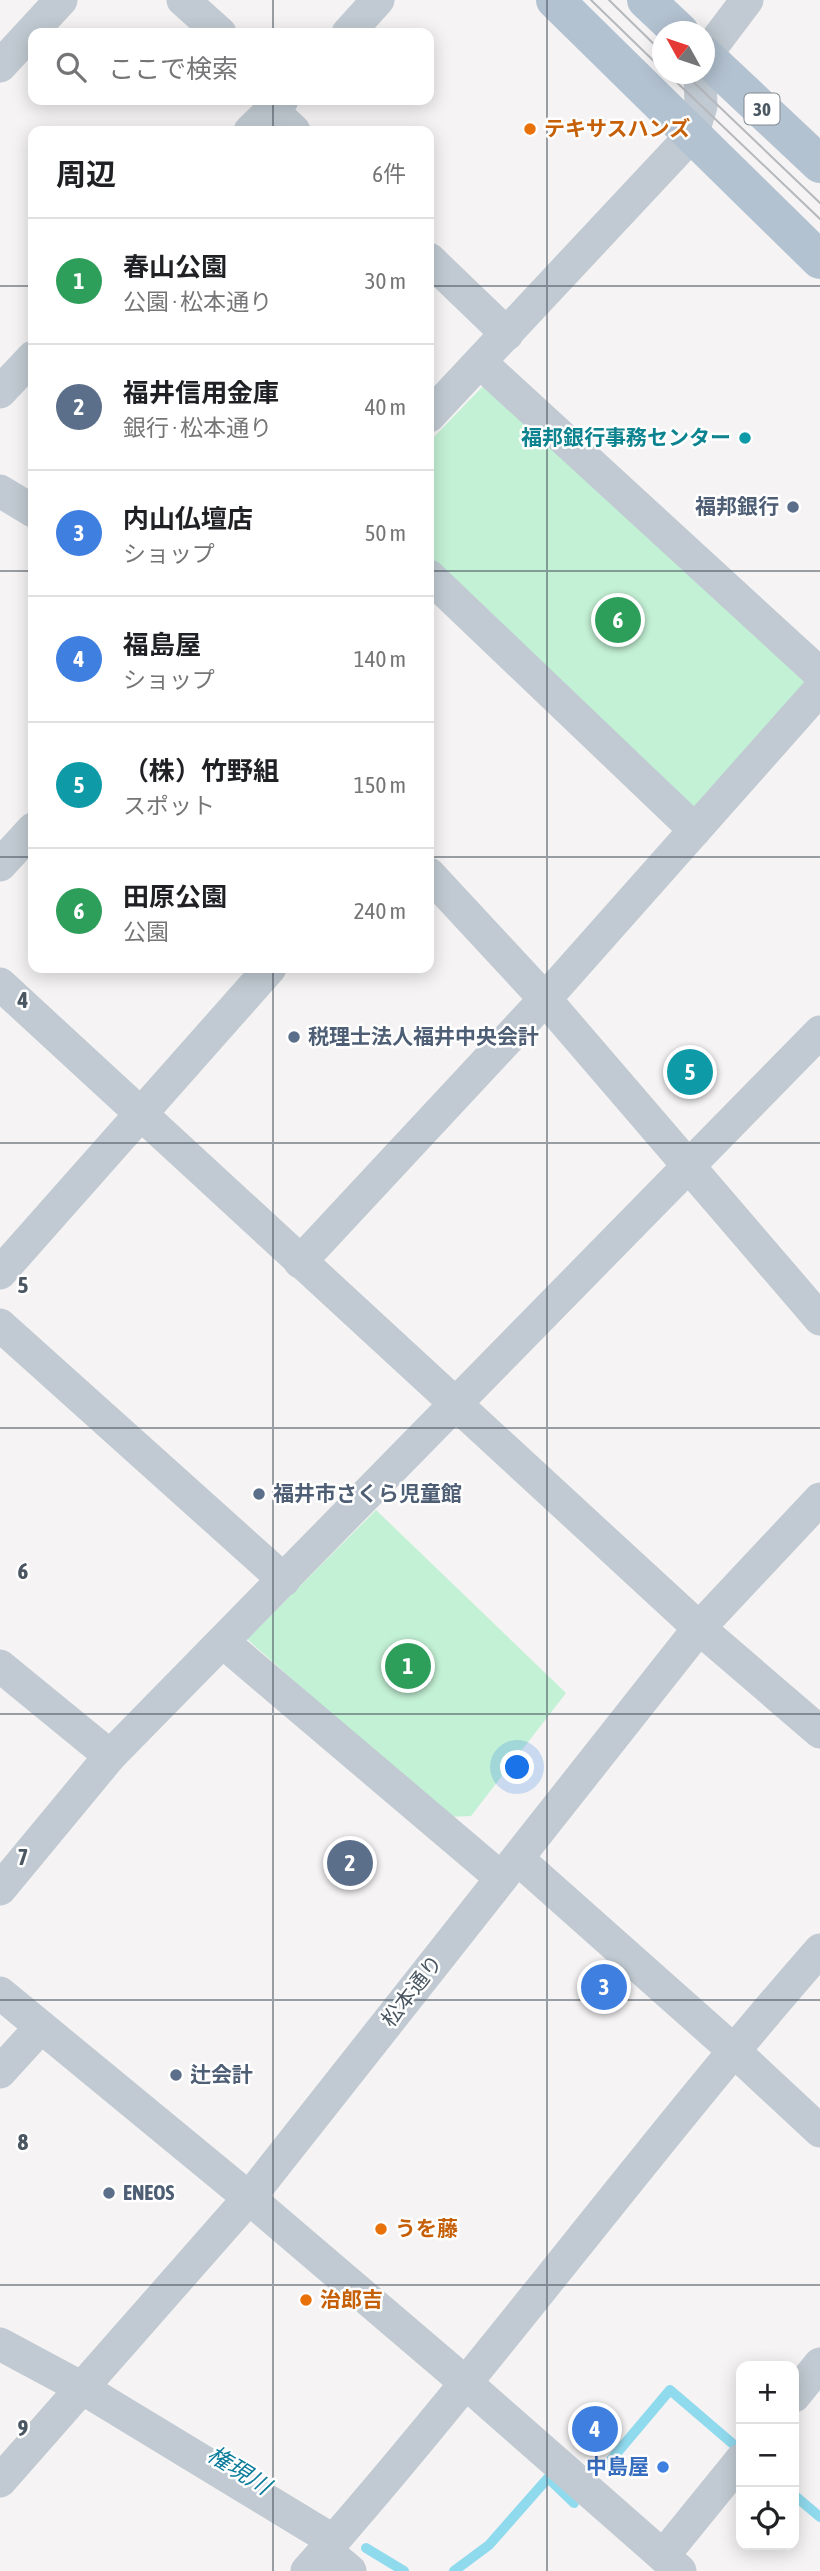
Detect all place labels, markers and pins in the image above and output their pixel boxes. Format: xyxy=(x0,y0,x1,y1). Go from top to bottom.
place label: テキサスハンズ xyxy=(544,116,690,140)
marker: テキサスハンズ xyxy=(522,121,538,137)
place label: 福邦銀行事務センター xyxy=(521,425,731,449)
marker: 福邦銀行事務センター xyxy=(737,430,753,446)
place label: 福邦銀行 xyxy=(695,494,779,518)
marker: 福邦銀行 xyxy=(785,499,801,515)
pin: 6 xyxy=(595,594,641,646)
place label: 税理士法人福井中央会計 xyxy=(308,1024,539,1048)
marker: 税理士法人福井中央会計 xyxy=(286,1029,302,1045)
pin: 5 xyxy=(667,1046,713,1098)
place label: 福井市さくら児童館 xyxy=(273,1481,462,1505)
marker: 福井市さくら児童館 xyxy=(251,1486,267,1502)
pin: 1 xyxy=(385,1640,431,1692)
pin: 2 xyxy=(327,1837,373,1889)
pin: 3 xyxy=(581,1961,627,2013)
place label: 辻会計 xyxy=(190,2062,253,2086)
marker: 辻会計 xyxy=(168,2067,184,2083)
place label: ENEOS xyxy=(123,2180,175,2204)
marker: ENEOS xyxy=(101,2185,117,2201)
place label: うを藤 xyxy=(395,2216,458,2240)
marker: うを藤 xyxy=(373,2221,389,2237)
place label: 治郎吉 xyxy=(320,2287,383,2311)
marker: 治郎吉 xyxy=(298,2292,314,2308)
pin: 4 xyxy=(572,2403,618,2455)
place label: 中島屋 xyxy=(586,2454,649,2478)
marker: 中島屋 xyxy=(655,2459,671,2475)

